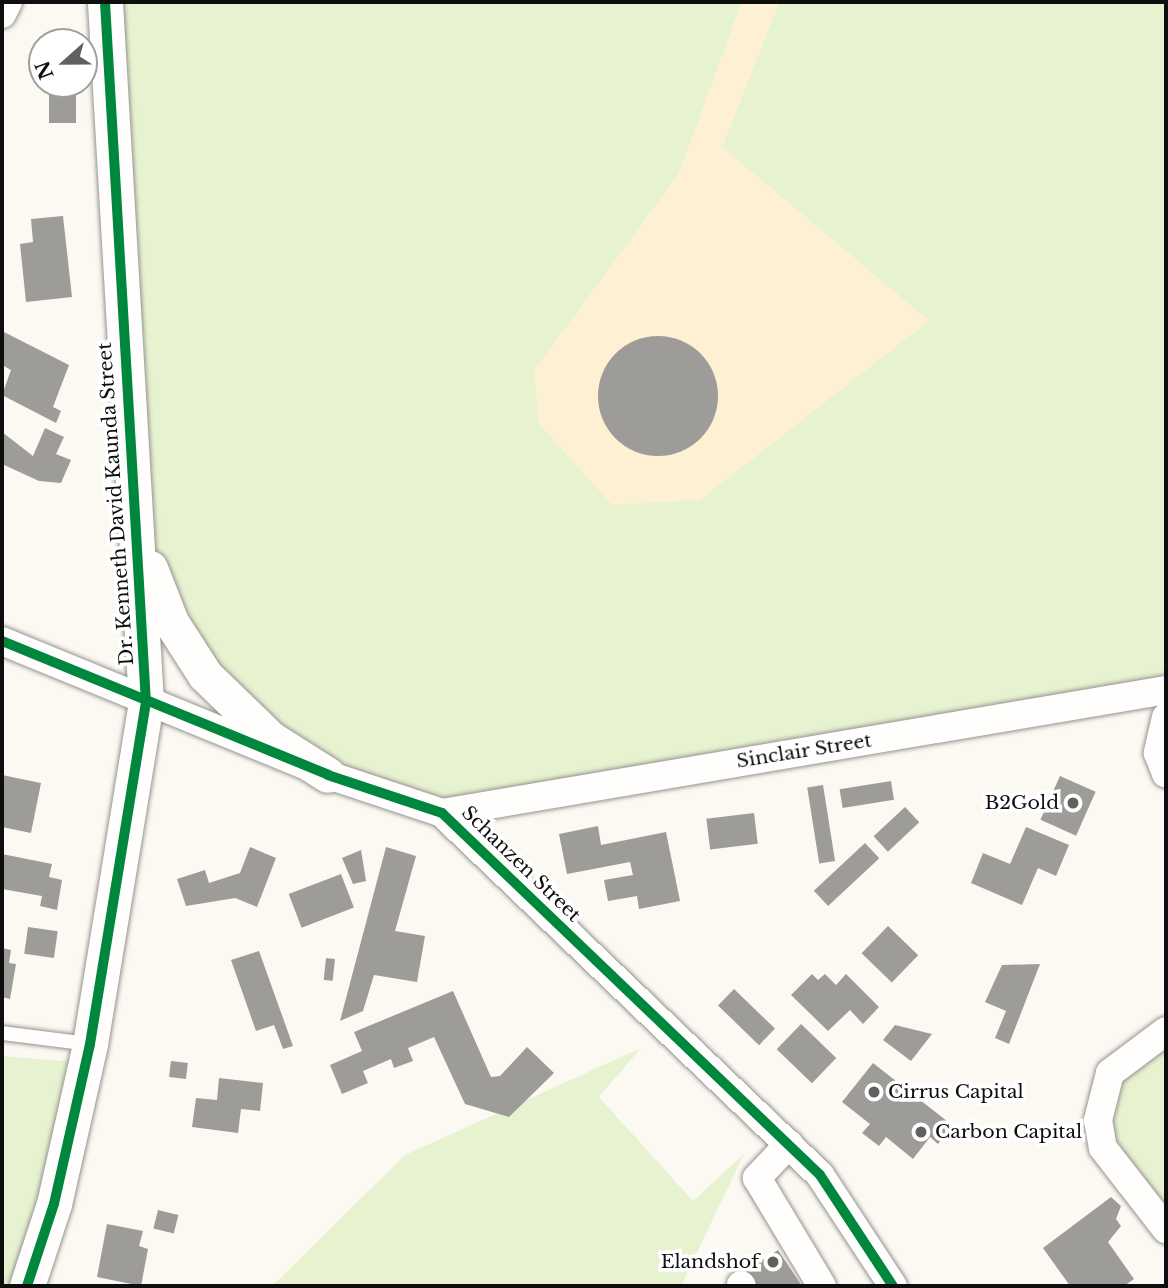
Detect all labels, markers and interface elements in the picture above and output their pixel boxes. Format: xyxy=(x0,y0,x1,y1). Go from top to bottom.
north arrow xyxy=(28,28,98,98)
text: N xyxy=(31,58,59,82)
street label: Dr. Kenneth David Kaunda Street xyxy=(93,342,139,666)
street label: Sinclair Street xyxy=(735,729,873,773)
place label: B2Gold xyxy=(985,792,1059,814)
marker: B2Gold xyxy=(1065,795,1081,811)
street label: Schanzen Street xyxy=(457,802,585,926)
place label: Cirrus Capital xyxy=(888,1081,1024,1103)
marker: Cirrus Capital xyxy=(866,1084,882,1100)
place label: Carbon Capital xyxy=(935,1121,1082,1143)
marker: Carbon Capital xyxy=(913,1124,929,1140)
place label: Elandshof xyxy=(661,1251,759,1273)
marker: Elandshof xyxy=(765,1254,781,1270)

